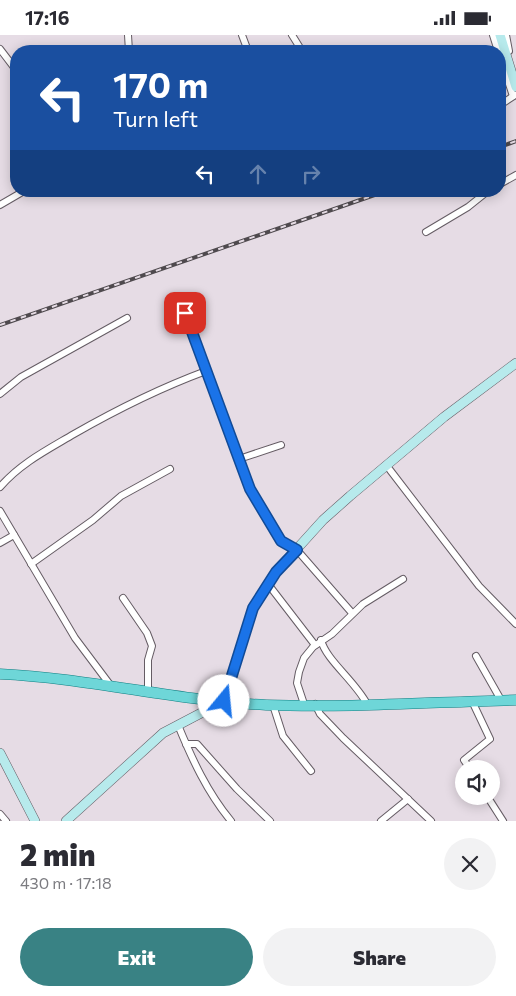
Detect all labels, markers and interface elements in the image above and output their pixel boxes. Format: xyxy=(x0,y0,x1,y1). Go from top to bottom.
text: 17:16 xyxy=(25,6,69,29)
text: 170 m xyxy=(113,62,208,105)
icon: left xyxy=(30,65,95,130)
text: Turn left xyxy=(113,105,198,132)
icon: left xyxy=(191,160,219,188)
icon: ahead xyxy=(244,160,272,188)
icon: right xyxy=(297,160,325,188)
pin xyxy=(164,292,206,334)
icon: arrive xyxy=(171,299,199,327)
position arrow xyxy=(197,674,249,726)
map controls xyxy=(455,760,500,805)
button: sound xyxy=(455,760,500,805)
text: 2 min xyxy=(20,835,95,872)
button: close xyxy=(444,838,496,890)
text: 430 m · 17:18 xyxy=(20,873,112,892)
button: Exit xyxy=(20,928,253,986)
button: Share xyxy=(263,928,496,986)

